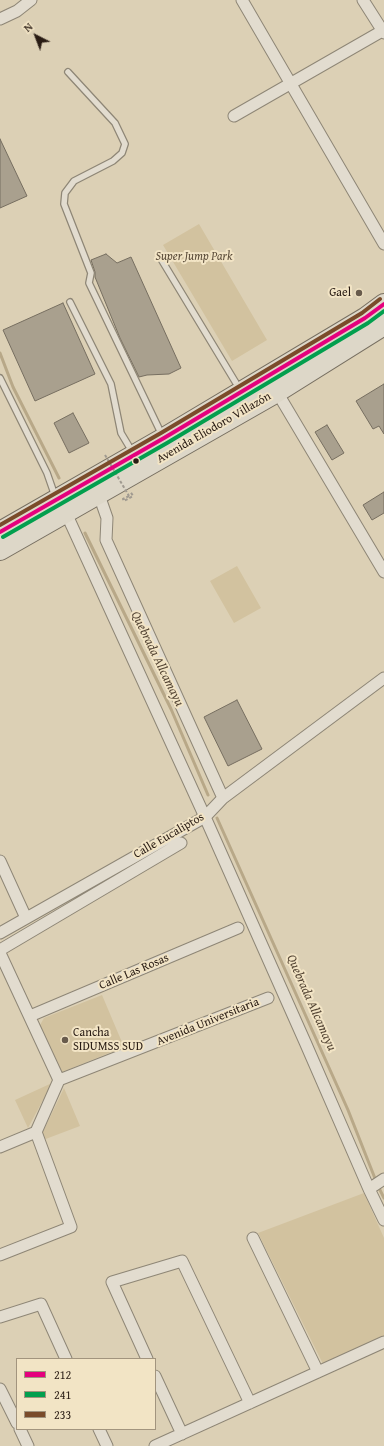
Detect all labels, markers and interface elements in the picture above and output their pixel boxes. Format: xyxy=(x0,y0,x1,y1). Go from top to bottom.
north arrow xyxy=(16,16,56,56)
text: N xyxy=(20,19,36,35)
park label: Super Jump Park xyxy=(156,250,232,264)
place label: Gael xyxy=(329,286,351,300)
marker: Gael xyxy=(354,288,364,298)
street label: Avenida Eliodoro Villazón xyxy=(154,389,274,467)
unlabelled marker xyxy=(131,456,141,466)
water label: Quebrada Allcamayu xyxy=(127,609,187,709)
street label: Calle Eucaliptos xyxy=(131,810,207,862)
street label: Calle Las Rosas xyxy=(97,951,171,993)
water label: Quebrada Allcamayu xyxy=(283,952,339,1054)
street label: Avenida Universitaria xyxy=(155,995,261,1049)
place label: Cancha SIDUMSS SUD xyxy=(73,1026,143,1054)
marker: Cancha SIDUMSS SUD xyxy=(60,1035,70,1045)
legend xyxy=(16,1358,156,1430)
text: 212 xyxy=(54,1366,71,1383)
text: 241 xyxy=(54,1386,71,1403)
text: 233 xyxy=(54,1406,71,1423)

